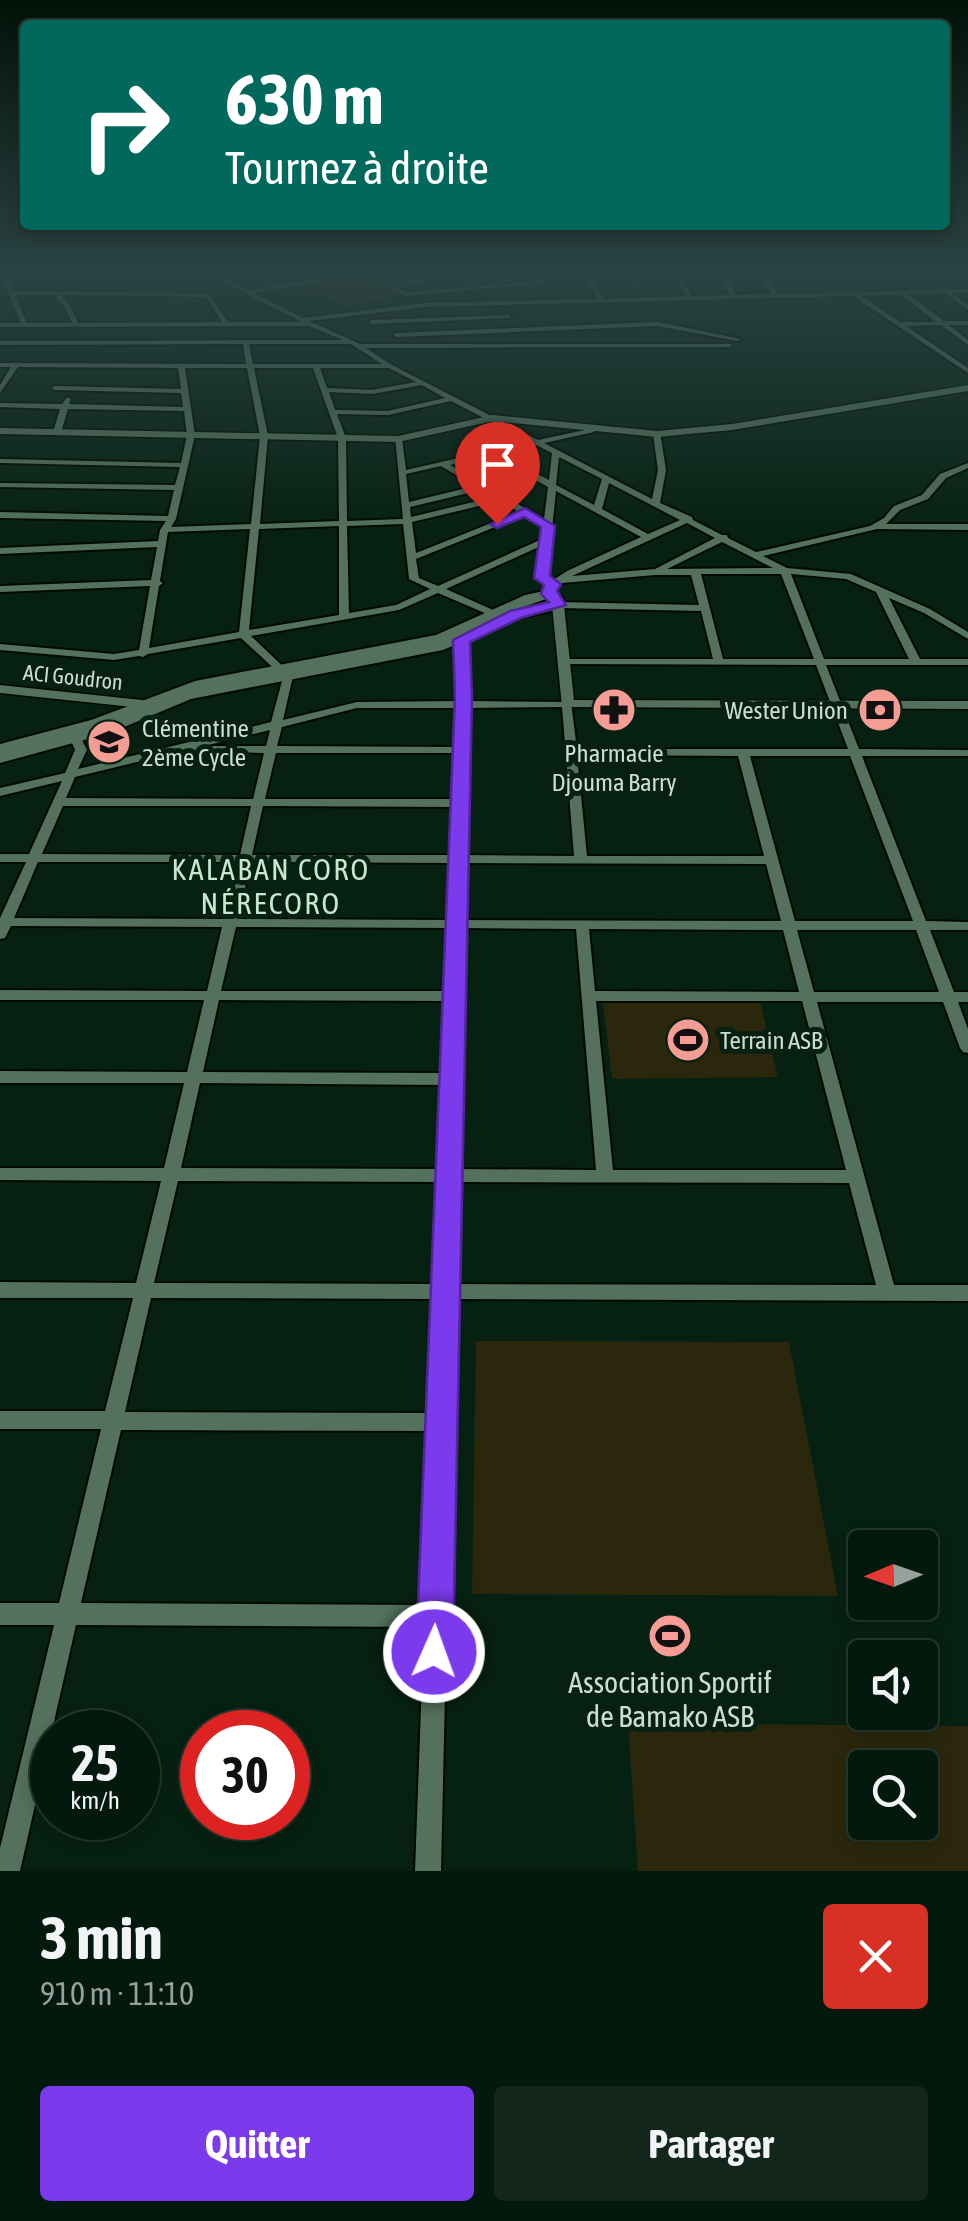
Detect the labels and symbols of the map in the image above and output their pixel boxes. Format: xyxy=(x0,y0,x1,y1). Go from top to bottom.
pin xyxy=(455,422,540,525)
street label: ACI Goudron xyxy=(22,659,124,695)
pharmacy icon: Pharmacie Djouma Barry xyxy=(591,687,637,733)
bank icon: Wester Union xyxy=(857,687,903,733)
place label: Wester Union xyxy=(725,696,848,724)
place label: Clémentine 2ème Cycle xyxy=(142,714,249,771)
school or university icon: Clémentine 2ème Cycle xyxy=(86,719,132,765)
place label: Pharmacie Djouma Barry xyxy=(551,739,677,796)
district label: KALABAN CORO NÉRECORO xyxy=(171,852,371,920)
sports icon: Terrain ASB xyxy=(665,1017,711,1063)
place label: Terrain ASB xyxy=(720,1026,823,1054)
north arrow xyxy=(848,1530,938,1620)
position arrow xyxy=(382,1600,486,1704)
sports icon: Association Sportif de Bamako ASB xyxy=(647,1613,693,1659)
place label: Association Sportif de Bamako ASB xyxy=(568,1665,772,1733)
speed limit sign: 30 xyxy=(180,1710,310,1840)

